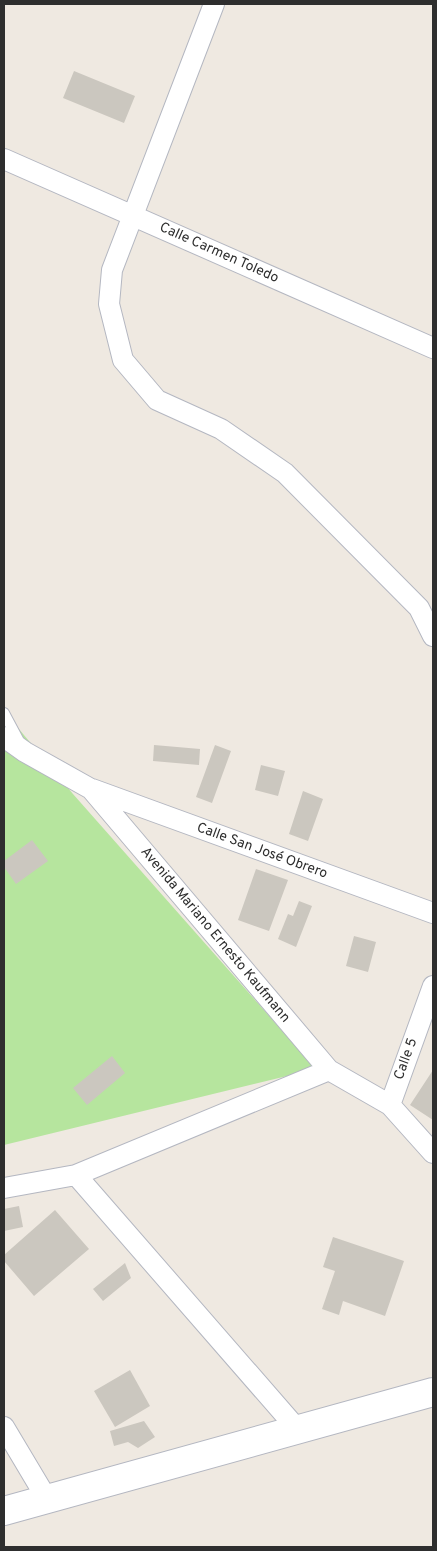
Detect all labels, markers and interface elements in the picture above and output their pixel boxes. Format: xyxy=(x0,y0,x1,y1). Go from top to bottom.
street label: Calle Carmen Toledo xyxy=(157,219,281,287)
street label: Calle San José Obrero xyxy=(194,819,330,883)
street label: Avenida Mariano Ernesto Kaufmann xyxy=(137,844,293,1026)
street label: Calle 5 xyxy=(391,1036,421,1082)

